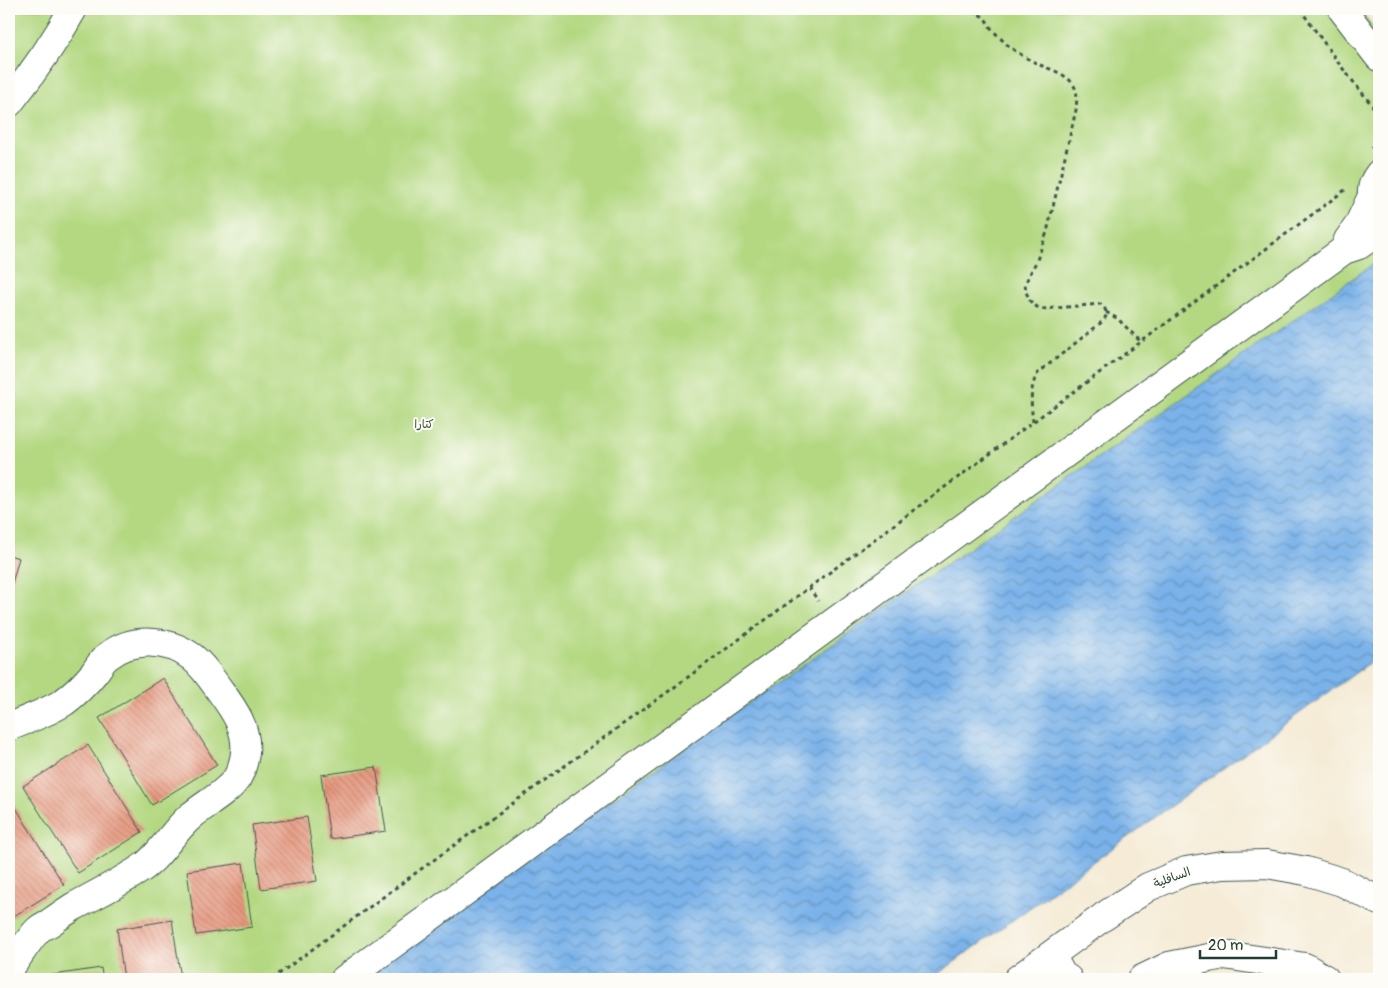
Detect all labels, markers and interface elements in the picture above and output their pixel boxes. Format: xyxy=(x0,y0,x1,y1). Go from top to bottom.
park label: كتارا xyxy=(414,417,434,432)
street label: السافلية xyxy=(1151,864,1193,892)
scale bar xyxy=(1200,928,1277,960)
text: 20 m xyxy=(1208,936,1243,955)

